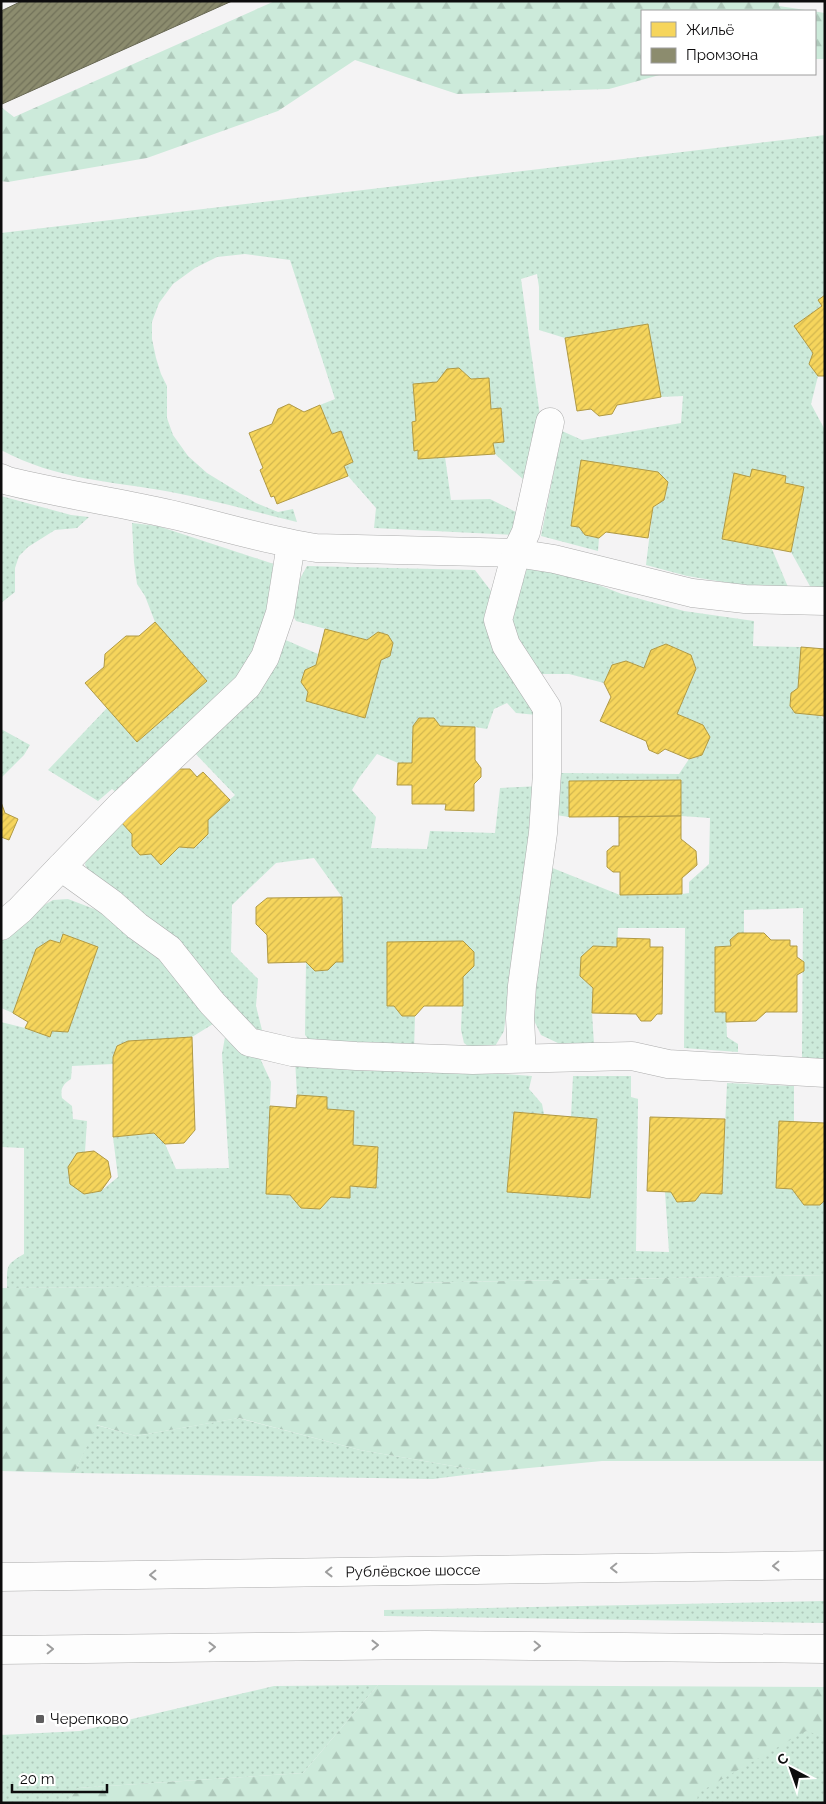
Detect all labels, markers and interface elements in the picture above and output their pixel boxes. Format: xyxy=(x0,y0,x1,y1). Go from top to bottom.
legend xyxy=(641,10,816,75)
text: Жильё xyxy=(686,21,735,39)
text: Промзона xyxy=(686,46,758,64)
street label: Рублёвское шоссе xyxy=(345,1561,481,1581)
one-way arrow xyxy=(772,1561,780,1571)
one-way arrow xyxy=(609,1563,617,1573)
one-way arrow xyxy=(324,1567,332,1577)
one-way arrow xyxy=(149,1570,156,1580)
one-way arrow xyxy=(372,1640,379,1650)
one-way arrow xyxy=(534,1641,542,1651)
one-way arrow xyxy=(209,1642,217,1652)
one-way arrow xyxy=(46,1644,54,1654)
place label: Черепково xyxy=(50,1710,128,1728)
marker: Черепково xyxy=(34,1713,46,1725)
north arrow xyxy=(766,1744,816,1794)
text: С xyxy=(774,1750,792,1768)
scale bar xyxy=(12,1762,108,1794)
text: 20 m xyxy=(20,1770,55,1788)

